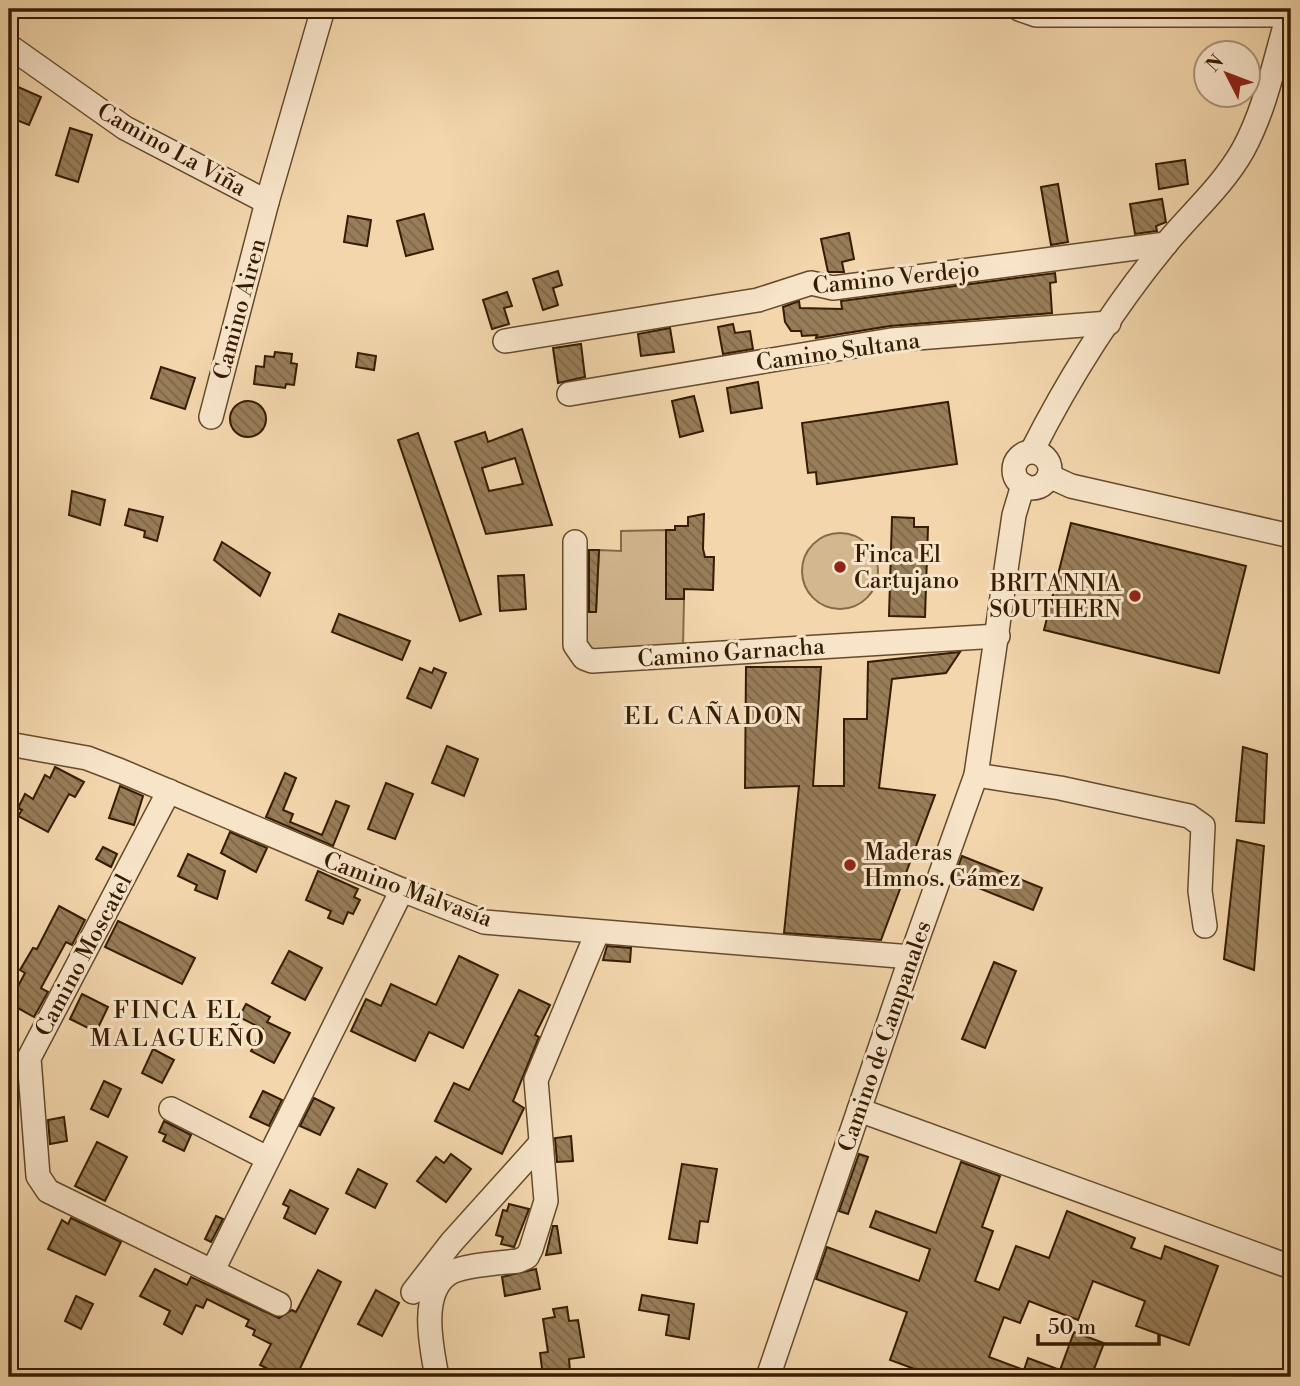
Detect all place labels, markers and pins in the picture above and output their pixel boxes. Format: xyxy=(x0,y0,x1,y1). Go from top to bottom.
place label: Finca El Cartujano xyxy=(854,541,959,595)
marker: Finca El Cartujano xyxy=(832,559,848,575)
place label: BRITANNIA SOUTHERN xyxy=(989,570,1122,624)
marker: BRITANNIA SOUTHERN xyxy=(1127,588,1143,604)
place label: Maderas Hmnos. Gámez xyxy=(864,839,1021,893)
marker: Maderas Hmnos. Gámez xyxy=(842,857,858,873)

